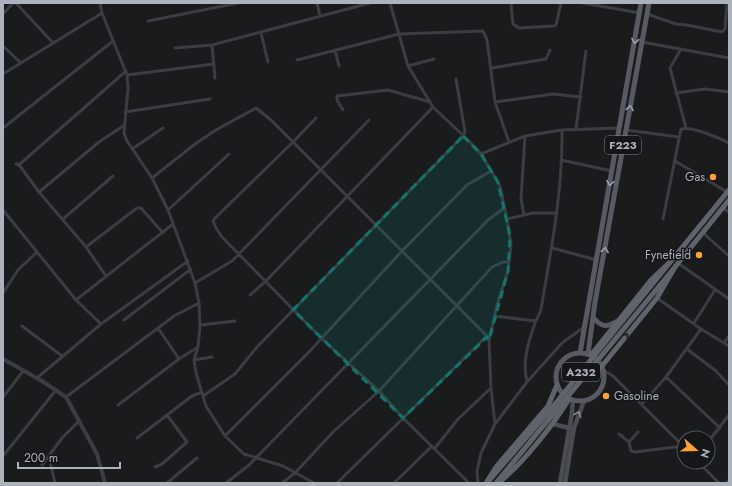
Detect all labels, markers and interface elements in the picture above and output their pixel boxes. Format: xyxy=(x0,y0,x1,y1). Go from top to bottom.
one-way arrow xyxy=(631,38,639,45)
one-way arrow xyxy=(625,105,633,111)
road number: F223 xyxy=(605,136,641,154)
place label: Gas xyxy=(685,168,705,186)
marker: Gas xyxy=(708,172,718,182)
one-way arrow xyxy=(606,180,615,186)
one-way arrow xyxy=(600,246,609,253)
place label: Fynefield xyxy=(645,246,691,264)
marker: Fynefield xyxy=(694,250,704,260)
one-way arrow xyxy=(622,333,629,340)
road number: A232 xyxy=(562,363,600,381)
place label: Gasoline xyxy=(614,387,659,405)
marker: Gasoline xyxy=(601,391,611,401)
one-way arrow xyxy=(574,411,582,418)
north arrow xyxy=(676,430,716,470)
scale bar xyxy=(18,444,120,470)
text: N xyxy=(696,447,714,460)
text: 200 m xyxy=(24,449,58,467)

